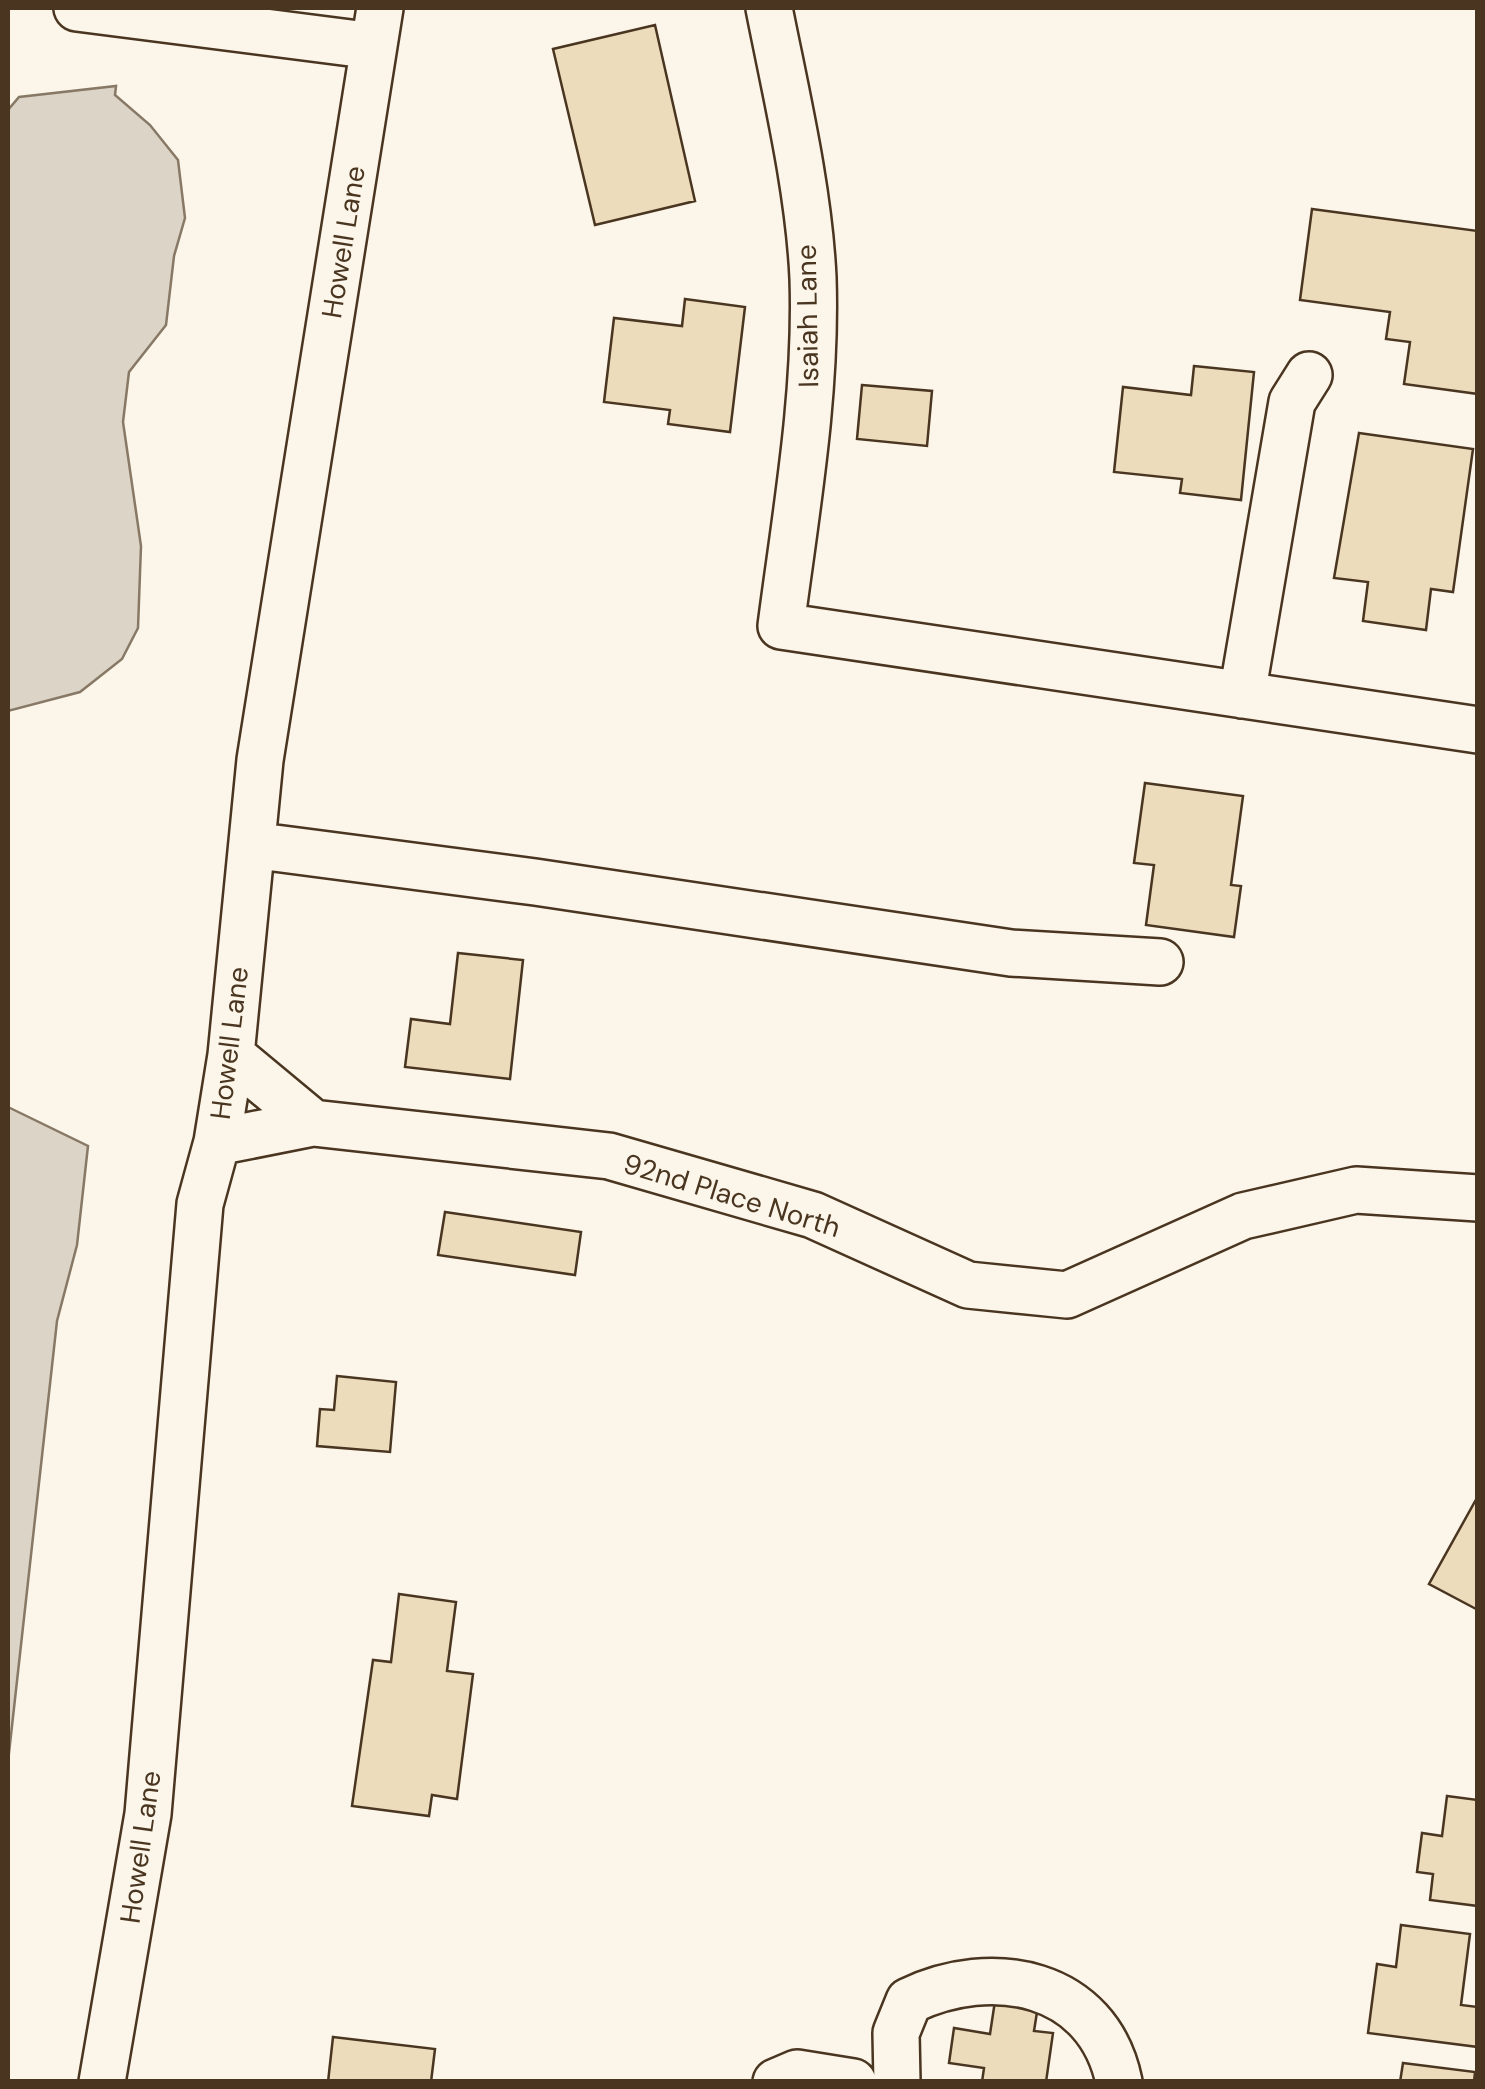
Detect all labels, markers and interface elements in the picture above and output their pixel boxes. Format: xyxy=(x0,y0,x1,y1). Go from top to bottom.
street label: Howell Lane xyxy=(313,163,374,321)
street label: Isaiah Lane xyxy=(788,244,827,388)
street label: Howell Lane xyxy=(202,964,257,1122)
street label: 92nd Place North xyxy=(619,1145,845,1246)
street label: Howell Lane xyxy=(111,1768,170,1926)

